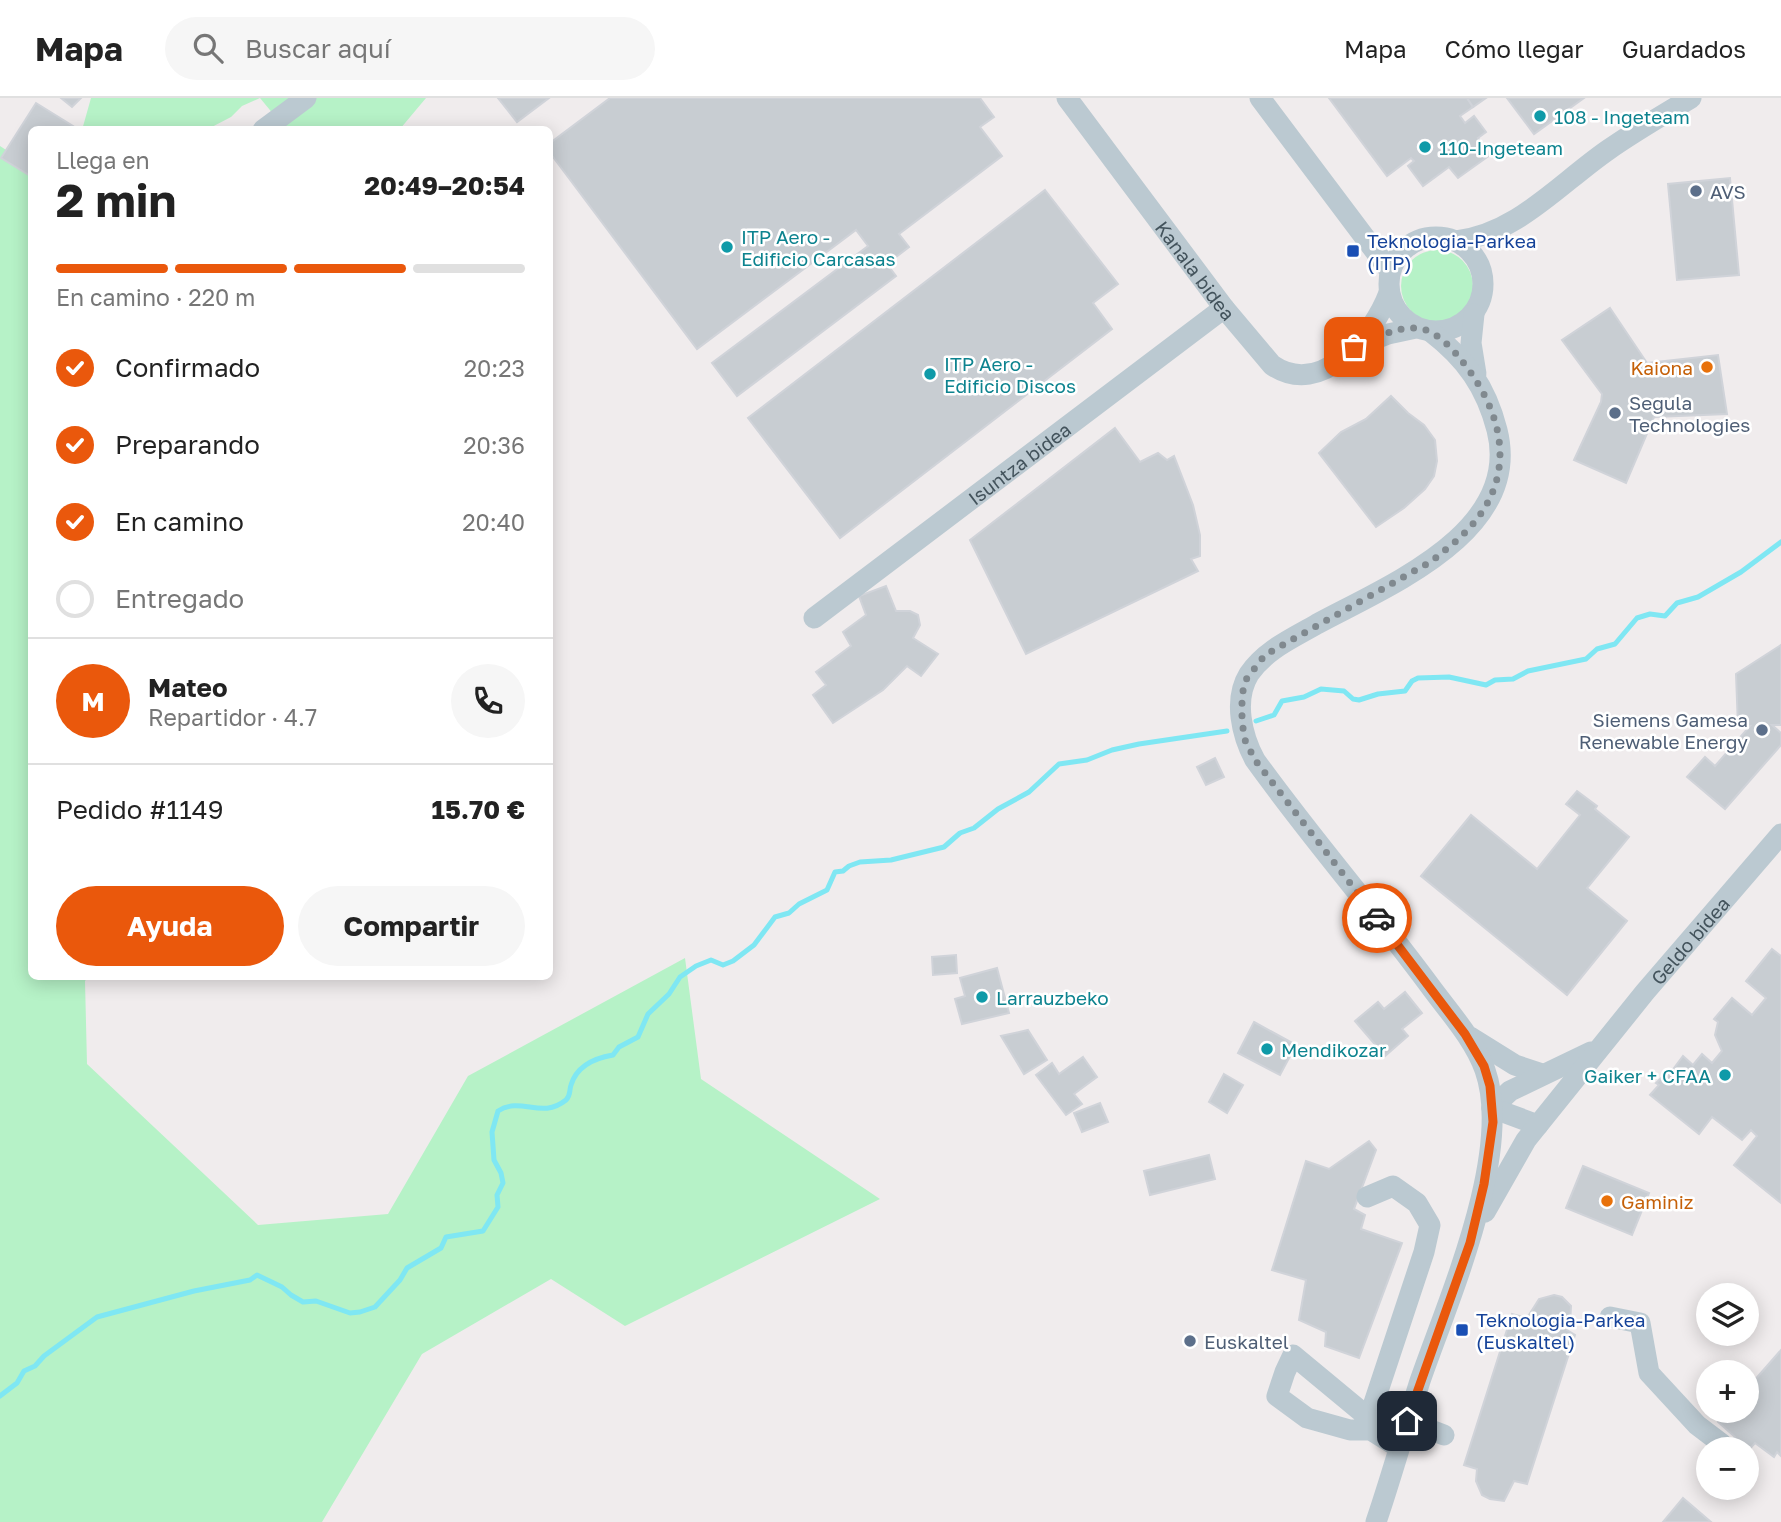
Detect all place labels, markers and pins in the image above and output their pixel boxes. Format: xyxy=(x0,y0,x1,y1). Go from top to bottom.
place label: 108 - Ingeteam xyxy=(1554,105,1690,128)
marker: 108 - Ingeteam xyxy=(1532,108,1548,124)
place label: 110-Ingeteam xyxy=(1439,136,1563,159)
marker: 110-Ingeteam xyxy=(1417,139,1433,155)
place label: AVS xyxy=(1710,180,1746,203)
marker: AVS xyxy=(1688,183,1704,199)
place label: ITP Aero - Edificio Carcasas xyxy=(741,225,896,270)
place label: Teknologia-Parkea (ITP) xyxy=(1367,229,1536,274)
marker: ITP Aero - Edificio Carcasas xyxy=(719,239,735,255)
marker: Teknologia-Parkea (ITP) xyxy=(1345,243,1361,259)
pin xyxy=(1324,317,1384,377)
place label: ITP Aero - Edificio Discos xyxy=(944,352,1076,397)
place label: Kaiona xyxy=(1630,356,1693,379)
marker: Kaiona xyxy=(1699,359,1715,375)
marker: ITP Aero - Edificio Discos xyxy=(922,366,938,382)
place label: Segula Technologies xyxy=(1629,391,1750,436)
marker: Segula Technologies xyxy=(1607,405,1623,421)
place label: Siemens Gamesa Renewable Energy xyxy=(1579,708,1748,753)
marker: Siemens Gamesa Renewable Energy xyxy=(1754,722,1770,738)
place label: Larrauzbeko xyxy=(996,986,1109,1009)
marker: Larrauzbeko xyxy=(974,989,990,1005)
place label: Mendikozar xyxy=(1281,1038,1387,1061)
marker: Mendikozar xyxy=(1259,1041,1275,1057)
place label: Gaiker + CFAA xyxy=(1584,1064,1711,1087)
marker: Gaiker + CFAA xyxy=(1717,1067,1733,1083)
place label: Gaminiz xyxy=(1621,1190,1694,1213)
marker: Gaminiz xyxy=(1599,1193,1615,1209)
place label: Teknologia-Parkea (Euskaltel) xyxy=(1476,1308,1645,1353)
marker: Teknologia-Parkea (Euskaltel) xyxy=(1454,1322,1470,1338)
place label: Euskaltel xyxy=(1204,1330,1289,1353)
marker: Euskaltel xyxy=(1182,1333,1198,1349)
pin xyxy=(1377,1391,1437,1451)

